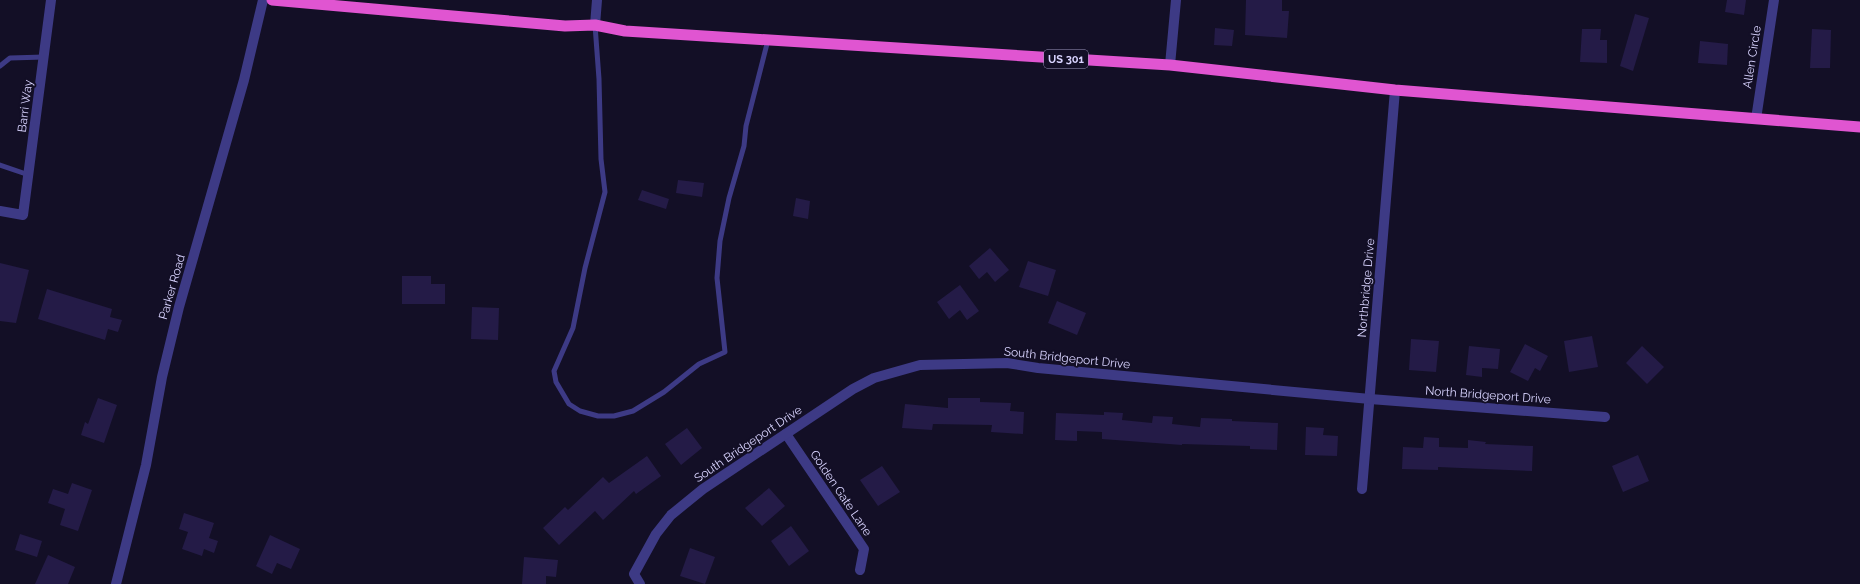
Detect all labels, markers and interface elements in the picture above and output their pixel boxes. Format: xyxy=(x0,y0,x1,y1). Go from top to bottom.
street label: Allen Circle xyxy=(1740,25,1764,89)
road number: US 301 xyxy=(1044,50,1088,68)
street label: Barri Way xyxy=(15,78,35,133)
street label: Northbridge Drive xyxy=(1355,238,1377,338)
street label: Parker Road xyxy=(156,253,188,321)
street label: South Bridgeport Drive xyxy=(1003,344,1131,372)
street label: North Bridgeport Drive xyxy=(1425,384,1551,406)
street label: South Bridgeport Drive xyxy=(692,403,804,485)
street label: Golden Gate Lane xyxy=(807,448,875,538)

